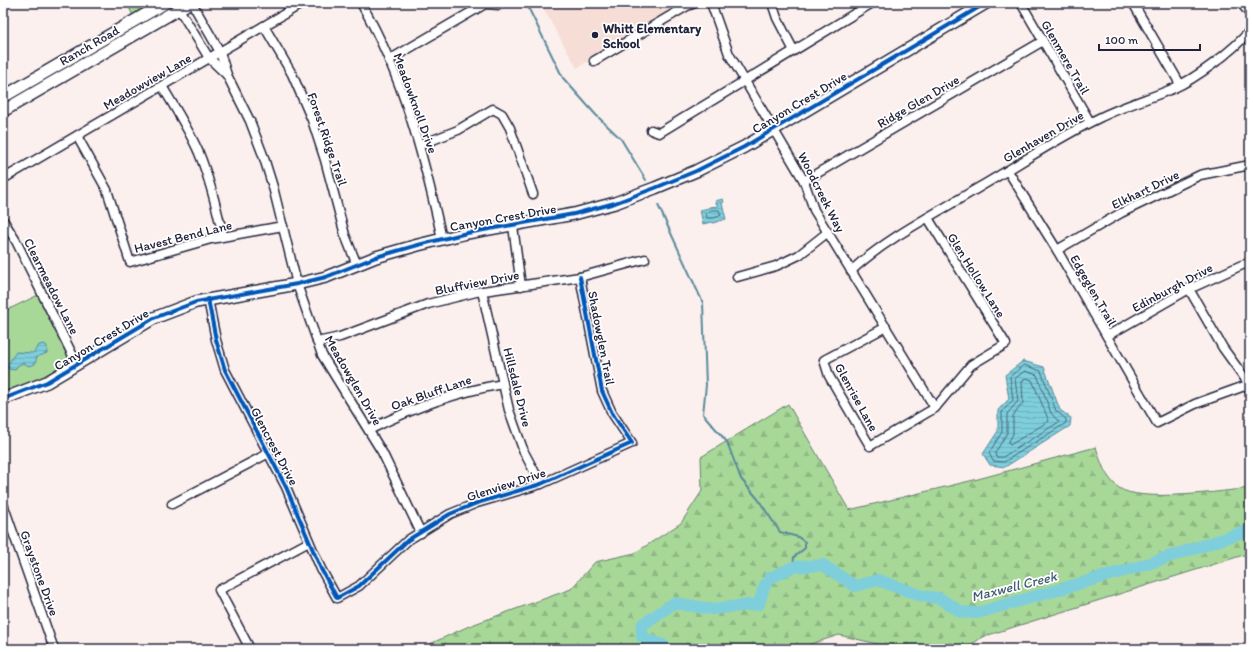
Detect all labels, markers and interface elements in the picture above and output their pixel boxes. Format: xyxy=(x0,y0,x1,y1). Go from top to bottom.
street label: Glenmere Trail xyxy=(1038,17,1093,97)
place label: Whitt Elementary School xyxy=(603,21,702,51)
street label: Ranch Road xyxy=(57,22,122,69)
scale bar xyxy=(1099,26,1200,52)
marker: Whitt Elementary School xyxy=(590,30,600,40)
text: 100 m xyxy=(1105,33,1138,47)
street label: Meadowview Lane xyxy=(101,50,194,113)
street label: Meadowknoll Drive xyxy=(390,51,441,155)
street label: Canyon Crest Drive xyxy=(749,68,849,137)
street label: Ridge Glen Drive xyxy=(875,72,962,131)
street label: Forest Ridge Trail xyxy=(305,91,351,188)
street label: Glenhaven Drive xyxy=(1000,107,1086,166)
street label: Woodcreek Way xyxy=(795,150,848,235)
street label: Elkhart Drive xyxy=(1109,167,1182,212)
street label: Canyon Crest Drive xyxy=(449,201,557,234)
street label: Havest Bend Lane xyxy=(133,217,234,256)
street label: Glen Hollow Lane xyxy=(945,230,1009,320)
street label: Clearmeadow Lane xyxy=(21,236,82,337)
street label: Edgeglen Trail xyxy=(1067,252,1120,329)
street label: Edinburgh Drive xyxy=(1129,260,1215,315)
street label: Bluffview Drive xyxy=(434,267,520,298)
street label: Shadowglen Trail xyxy=(585,290,618,387)
street label: Canyon Crest Drive xyxy=(51,305,151,374)
street label: Meadowglen Drive xyxy=(322,333,385,428)
street label: Hillsdale Drive xyxy=(500,346,535,428)
street label: Glenrise Lane xyxy=(832,361,881,434)
street label: Oak Bluff Lane xyxy=(389,372,473,413)
street label: Glencrest Drive xyxy=(248,405,301,488)
street label: Glenview Drive xyxy=(465,465,548,504)
street label: Graystone Drive xyxy=(17,528,62,618)
water label: Maxwell Creek xyxy=(970,567,1059,605)

